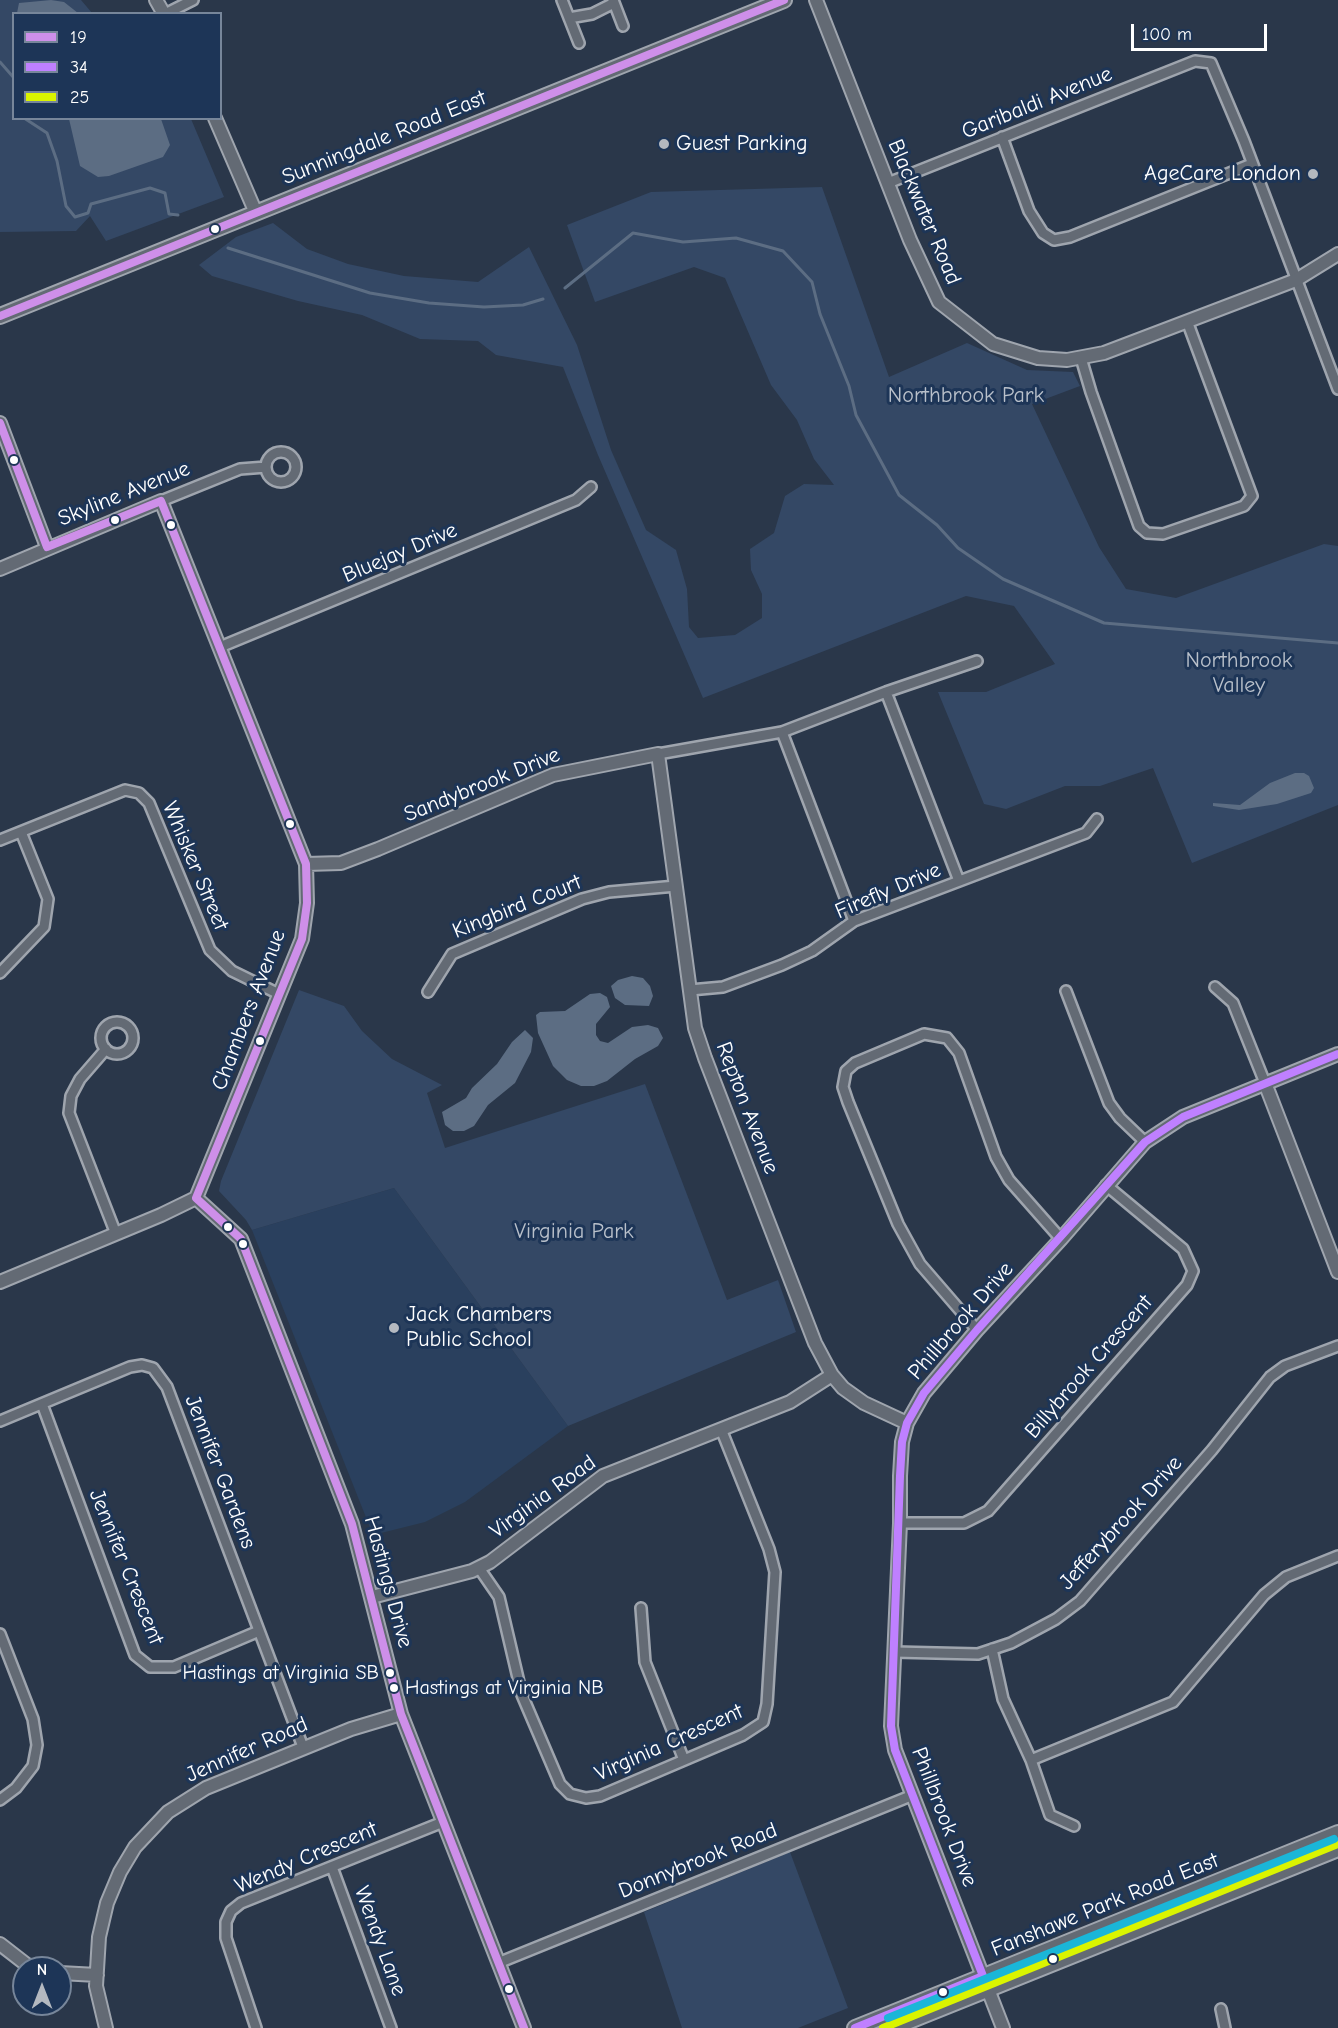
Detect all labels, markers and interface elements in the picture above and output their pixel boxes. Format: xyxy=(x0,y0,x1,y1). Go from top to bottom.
legend xyxy=(12,12,222,120)
scale bar xyxy=(1134,12,1270,50)
text: 100 m xyxy=(1142,24,1192,45)
text: 19 xyxy=(70,27,87,48)
text: 34 xyxy=(70,57,88,78)
street label: Garibaldi Avenue xyxy=(958,61,1116,145)
street label: Sunningdale Road East xyxy=(278,85,490,191)
text: 25 xyxy=(70,87,89,108)
place label: Guest Parking xyxy=(676,131,808,157)
street label: Blackwater Road xyxy=(881,135,967,289)
marker: Guest Parking xyxy=(657,137,671,151)
place label: AgeCare London xyxy=(1144,161,1301,187)
marker: AgeCare London xyxy=(1306,167,1320,181)
unlabelled marker xyxy=(209,223,221,235)
park label: Northbrook Park xyxy=(888,383,1044,409)
unlabelled marker xyxy=(8,454,20,466)
street label: Skyline Avenue xyxy=(54,456,194,532)
unlabelled marker xyxy=(109,514,121,526)
street label: Bluejay Drive xyxy=(339,517,461,589)
unlabelled marker xyxy=(165,519,177,531)
park label: Northbrook Valley xyxy=(1186,648,1292,700)
street label: Sandybrook Drive xyxy=(400,742,564,828)
street label: Whisker Street xyxy=(156,798,234,934)
unlabelled marker xyxy=(284,818,296,830)
street label: Firefly Drive xyxy=(831,857,945,925)
street label: Kingbird Court xyxy=(449,869,585,945)
street label: Chambers Avenue xyxy=(206,926,292,1094)
unlabelled marker xyxy=(254,1035,266,1047)
street label: Repton Avenue xyxy=(710,1038,784,1178)
park label: Virginia Park xyxy=(514,1219,634,1245)
unlabelled marker xyxy=(222,1221,234,1233)
unlabelled marker xyxy=(237,1238,249,1250)
street label: Phillbrook Drive xyxy=(903,1257,1019,1385)
street label: Billybrook Crescent xyxy=(1019,1290,1159,1444)
place label: Jack Chambers Public School xyxy=(406,1302,552,1354)
marker: Jack Chambers Public School xyxy=(387,1321,401,1335)
street label: Jennifer Gardens xyxy=(179,1391,261,1553)
street label: Virginia Road xyxy=(485,1450,601,1544)
street label: Jefferybrook Drive xyxy=(1054,1451,1188,1595)
street label: Jennifer Crescent xyxy=(83,1485,169,1649)
street label: Hastings Drive xyxy=(358,1513,418,1651)
place label: Hastings at Virginia SB xyxy=(182,1661,379,1685)
marker: Hastings at Virginia SB xyxy=(384,1667,396,1679)
place label: Hastings at Virginia NB xyxy=(405,1676,604,1700)
marker: Hastings at Virginia NB xyxy=(388,1682,400,1694)
street label: Virginia Crescent xyxy=(591,1699,747,1787)
street label: Jennifer Road xyxy=(182,1711,312,1789)
street label: Phillbrook Drive xyxy=(905,1743,983,1891)
street label: Wendy Crescent xyxy=(231,1816,381,1900)
street label: Donnybrook Road xyxy=(615,1817,781,1905)
street label: Fanshawe Park Road East xyxy=(988,1847,1222,1963)
street label: Wendy Lane xyxy=(348,1883,412,1999)
unlabelled marker xyxy=(1047,1953,1059,1965)
north arrow xyxy=(12,1956,72,2016)
text: N xyxy=(37,1961,47,1979)
unlabelled marker xyxy=(503,1983,515,1995)
unlabelled marker xyxy=(937,1986,949,1998)

